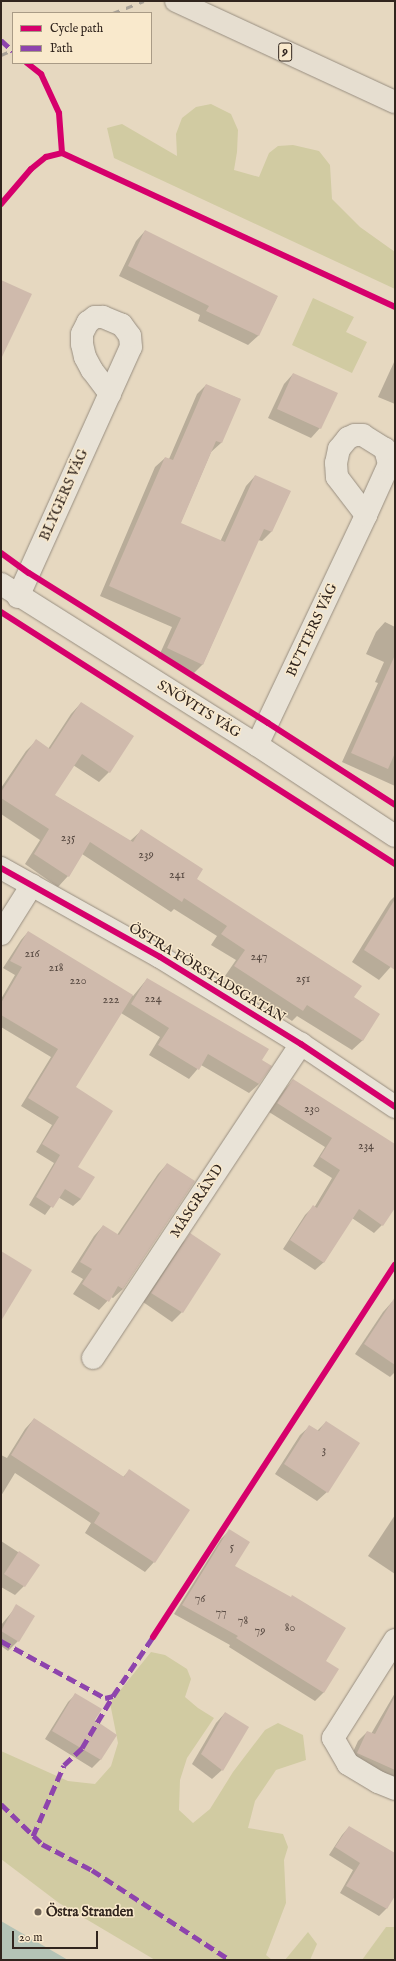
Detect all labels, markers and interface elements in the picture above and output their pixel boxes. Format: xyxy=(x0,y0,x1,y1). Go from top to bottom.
legend xyxy=(12,12,152,64)
text: Cycle path xyxy=(50,21,103,36)
text: Path xyxy=(50,41,73,56)
road number: 9 xyxy=(278,41,292,63)
street label: BLYGERS VÄG xyxy=(36,446,92,544)
street label: BUTTERS VÄG xyxy=(283,581,341,679)
street label: SNÖVITS VÄG xyxy=(154,677,244,741)
house number: 235 xyxy=(61,831,75,845)
house number: 239 xyxy=(138,848,154,862)
house number: 241 xyxy=(169,868,185,882)
street label: ÖSTRA FÖRSTADSGATAN xyxy=(126,920,288,1026)
house number: 216 xyxy=(24,947,40,961)
house number: 247 xyxy=(251,950,267,964)
house number: 218 xyxy=(49,961,63,975)
house number: 251 xyxy=(296,972,310,986)
house number: 220 xyxy=(69,974,87,988)
house number: 224 xyxy=(144,992,162,1006)
house number: 222 xyxy=(103,993,119,1007)
house number: 230 xyxy=(304,1102,320,1116)
house number: 234 xyxy=(358,1139,374,1153)
street label: MÅSGRÄND xyxy=(167,1161,227,1241)
house number: 3 xyxy=(322,1443,326,1457)
house number: 5 xyxy=(230,1540,234,1554)
house number: 76 xyxy=(195,1592,205,1606)
house number: 77 xyxy=(215,1606,227,1620)
house number: 78 xyxy=(238,1614,248,1628)
house number: 80 xyxy=(285,1621,295,1635)
house number: 79 xyxy=(255,1624,265,1638)
place label: Östra Stranden xyxy=(46,1904,134,1920)
marker: Östra Stranden xyxy=(33,1907,43,1917)
scale bar xyxy=(14,1923,100,1949)
text: 20 m xyxy=(19,1930,42,1945)

